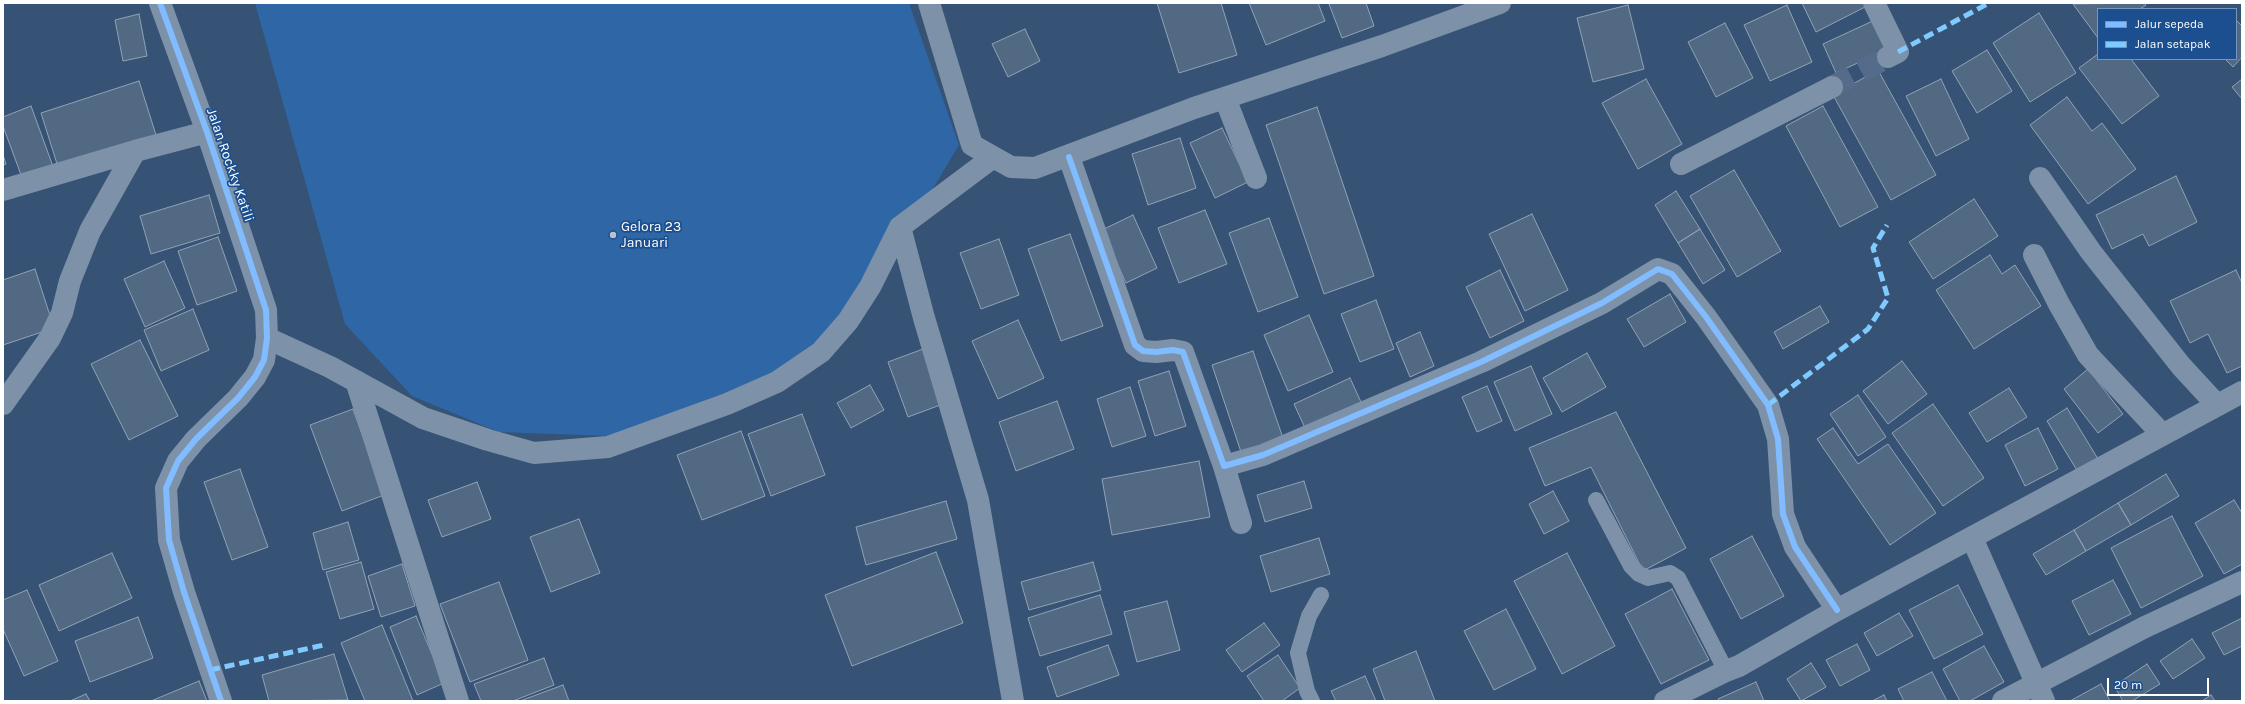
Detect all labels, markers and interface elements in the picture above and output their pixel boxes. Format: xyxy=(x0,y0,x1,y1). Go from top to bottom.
legend xyxy=(2097,8,2237,60)
text: Jalur sepeda xyxy=(2135,17,2204,31)
text: Jalan setapak xyxy=(2135,37,2210,51)
street label: Jalan Rockky Katili xyxy=(203,106,257,224)
place label: Gelora 23 Januari xyxy=(621,219,681,252)
marker: Gelora 23 Januari xyxy=(608,230,618,240)
scale bar xyxy=(2109,670,2211,696)
text: 20 m xyxy=(2114,678,2142,692)

